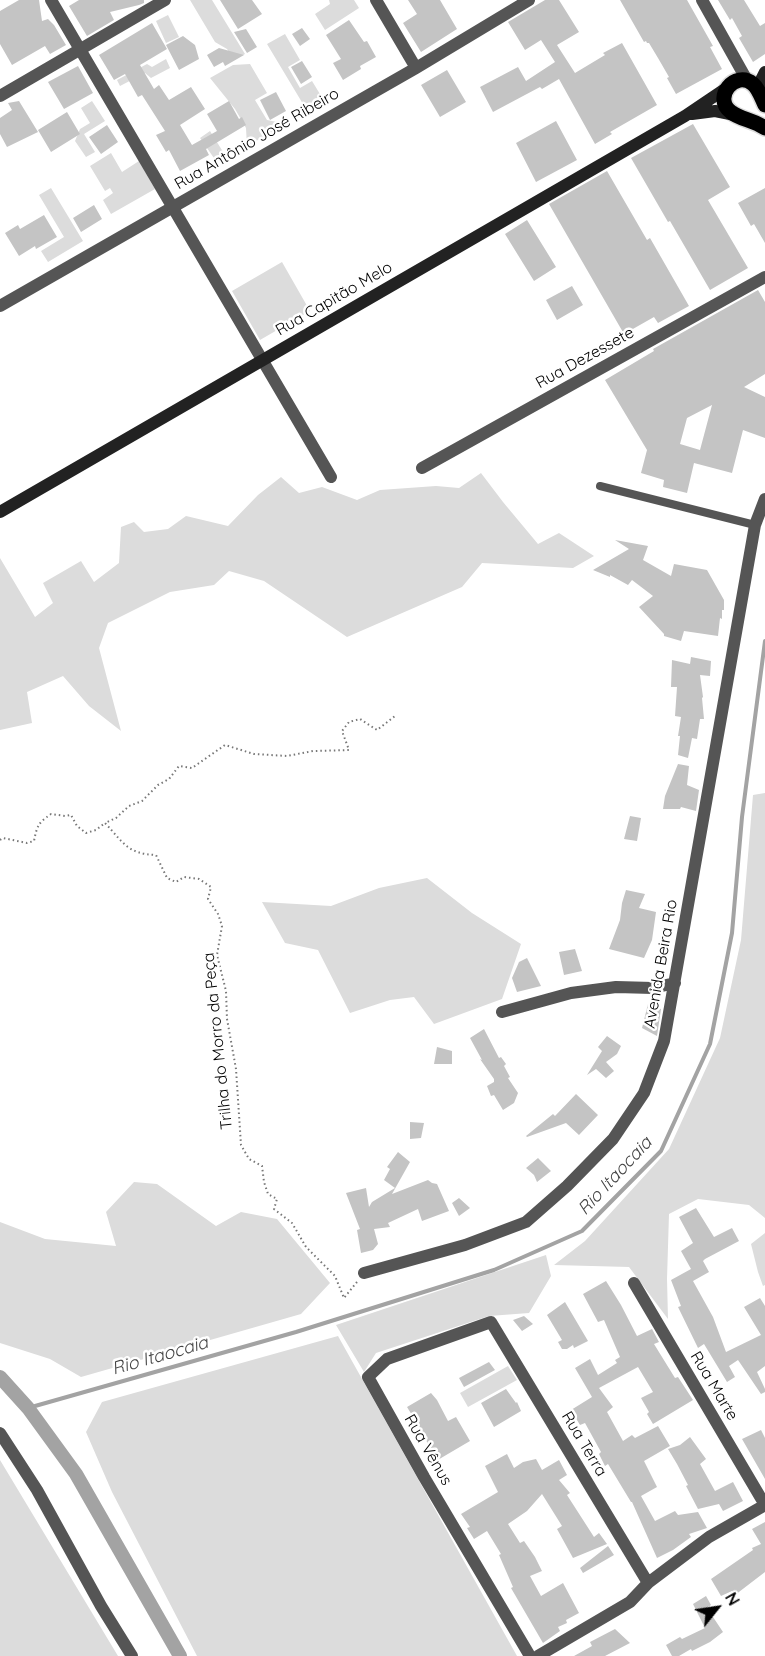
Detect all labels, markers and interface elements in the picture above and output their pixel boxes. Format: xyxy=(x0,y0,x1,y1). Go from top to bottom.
street label: Rua Antônio José Ribeiro xyxy=(171,84,343,194)
street label: Rua Capitão Melo xyxy=(272,258,396,340)
street label: Rua Dezessete xyxy=(533,323,637,393)
street label: Avenida Beira Rio xyxy=(640,898,682,1030)
street label: Trilha do Morro da Peça xyxy=(199,952,237,1130)
water label: Rio Itaocaia xyxy=(573,1132,657,1220)
water label: Rio Itaocaia xyxy=(109,1332,211,1380)
street label: Rua Marte xyxy=(686,1348,742,1424)
street label: Rua Terra xyxy=(557,1408,611,1480)
street label: Rua Vênus xyxy=(400,1411,456,1489)
north arrow xyxy=(687,1578,747,1638)
text: N xyxy=(721,1589,744,1609)

